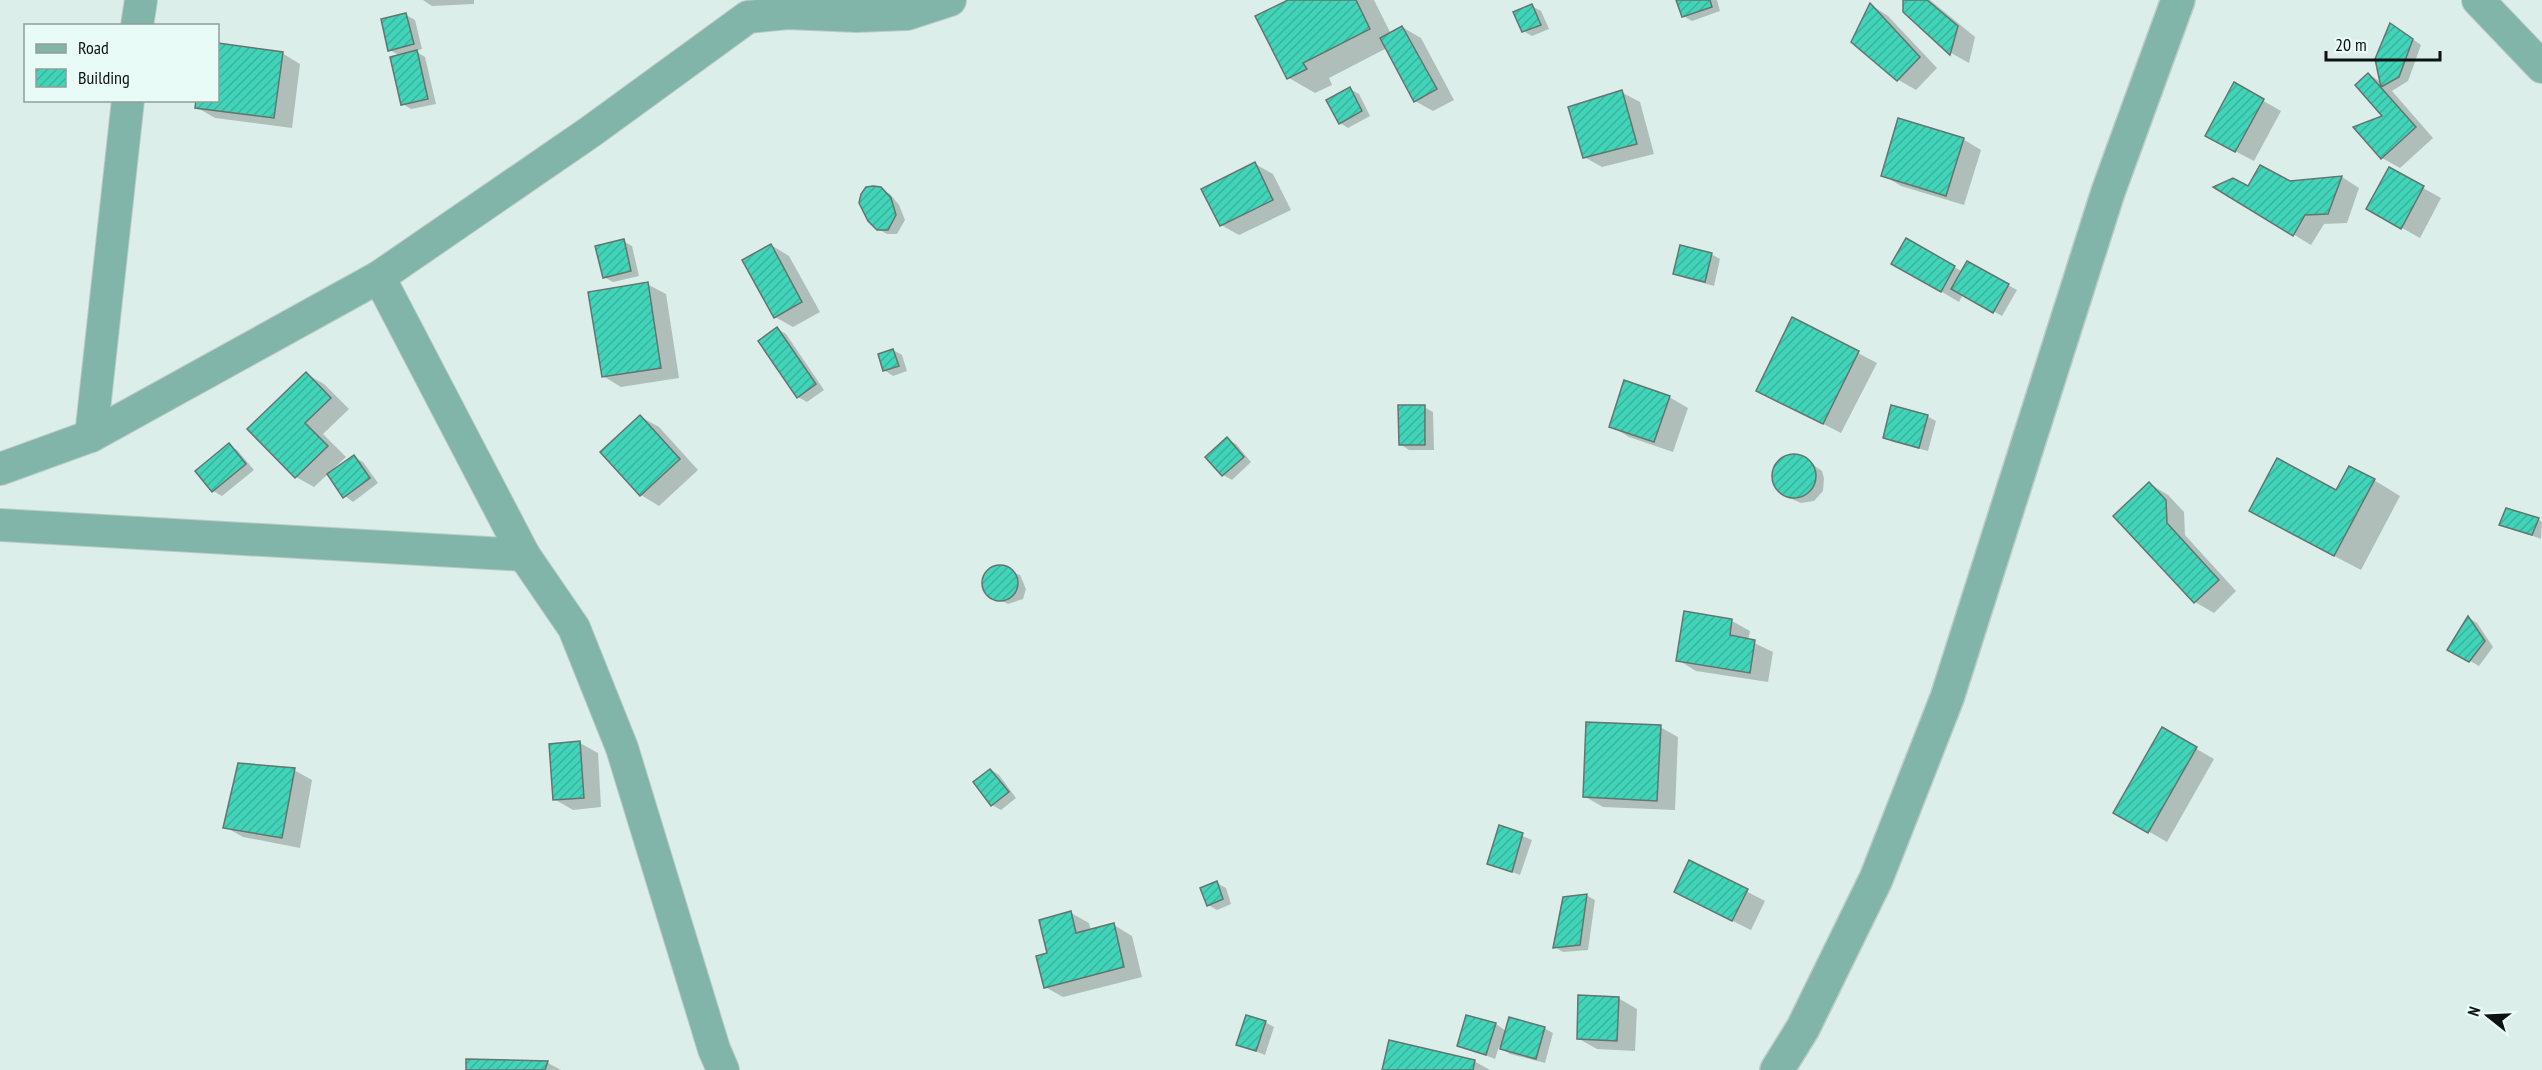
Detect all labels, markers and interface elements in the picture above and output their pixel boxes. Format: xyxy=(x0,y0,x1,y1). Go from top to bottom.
legend xyxy=(24,24,219,102)
scale bar xyxy=(2326,24,2440,62)
text: 20 m xyxy=(2335,33,2367,56)
text: Road xyxy=(78,36,109,59)
text: Building xyxy=(78,66,130,89)
north arrow xyxy=(2458,986,2518,1046)
text: N xyxy=(2463,1004,2485,1019)

